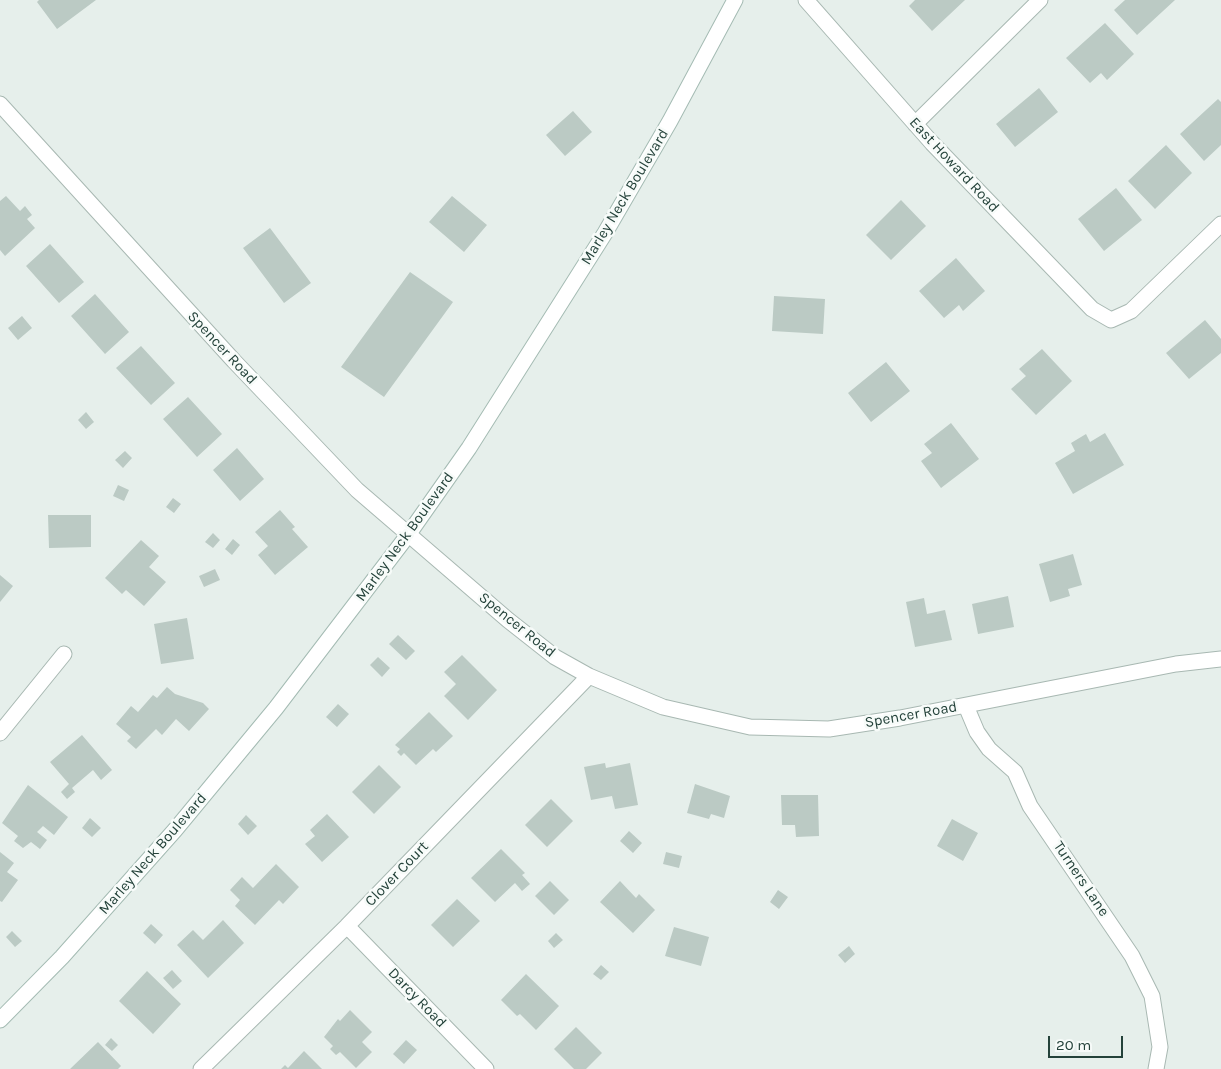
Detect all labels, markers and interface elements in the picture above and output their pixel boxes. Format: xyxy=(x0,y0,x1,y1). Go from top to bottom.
street label: East Howard Road xyxy=(905,114,1003,216)
street label: Marley Neck Boulevard xyxy=(577,126,673,268)
street label: Spencer Road xyxy=(184,308,260,388)
street label: Marley Neck Boulevard xyxy=(352,469,458,605)
street label: Spencer Road xyxy=(475,589,559,661)
street label: Spencer Road xyxy=(863,698,959,732)
street label: Marley Neck Boulevard xyxy=(95,790,211,918)
street label: Clover Court xyxy=(362,838,432,910)
street label: Turners Lane xyxy=(1049,838,1113,920)
street label: Darcy Road xyxy=(384,964,450,1032)
scale bar xyxy=(1051,1026,1126,1058)
text: 20 m xyxy=(1056,1036,1091,1054)

